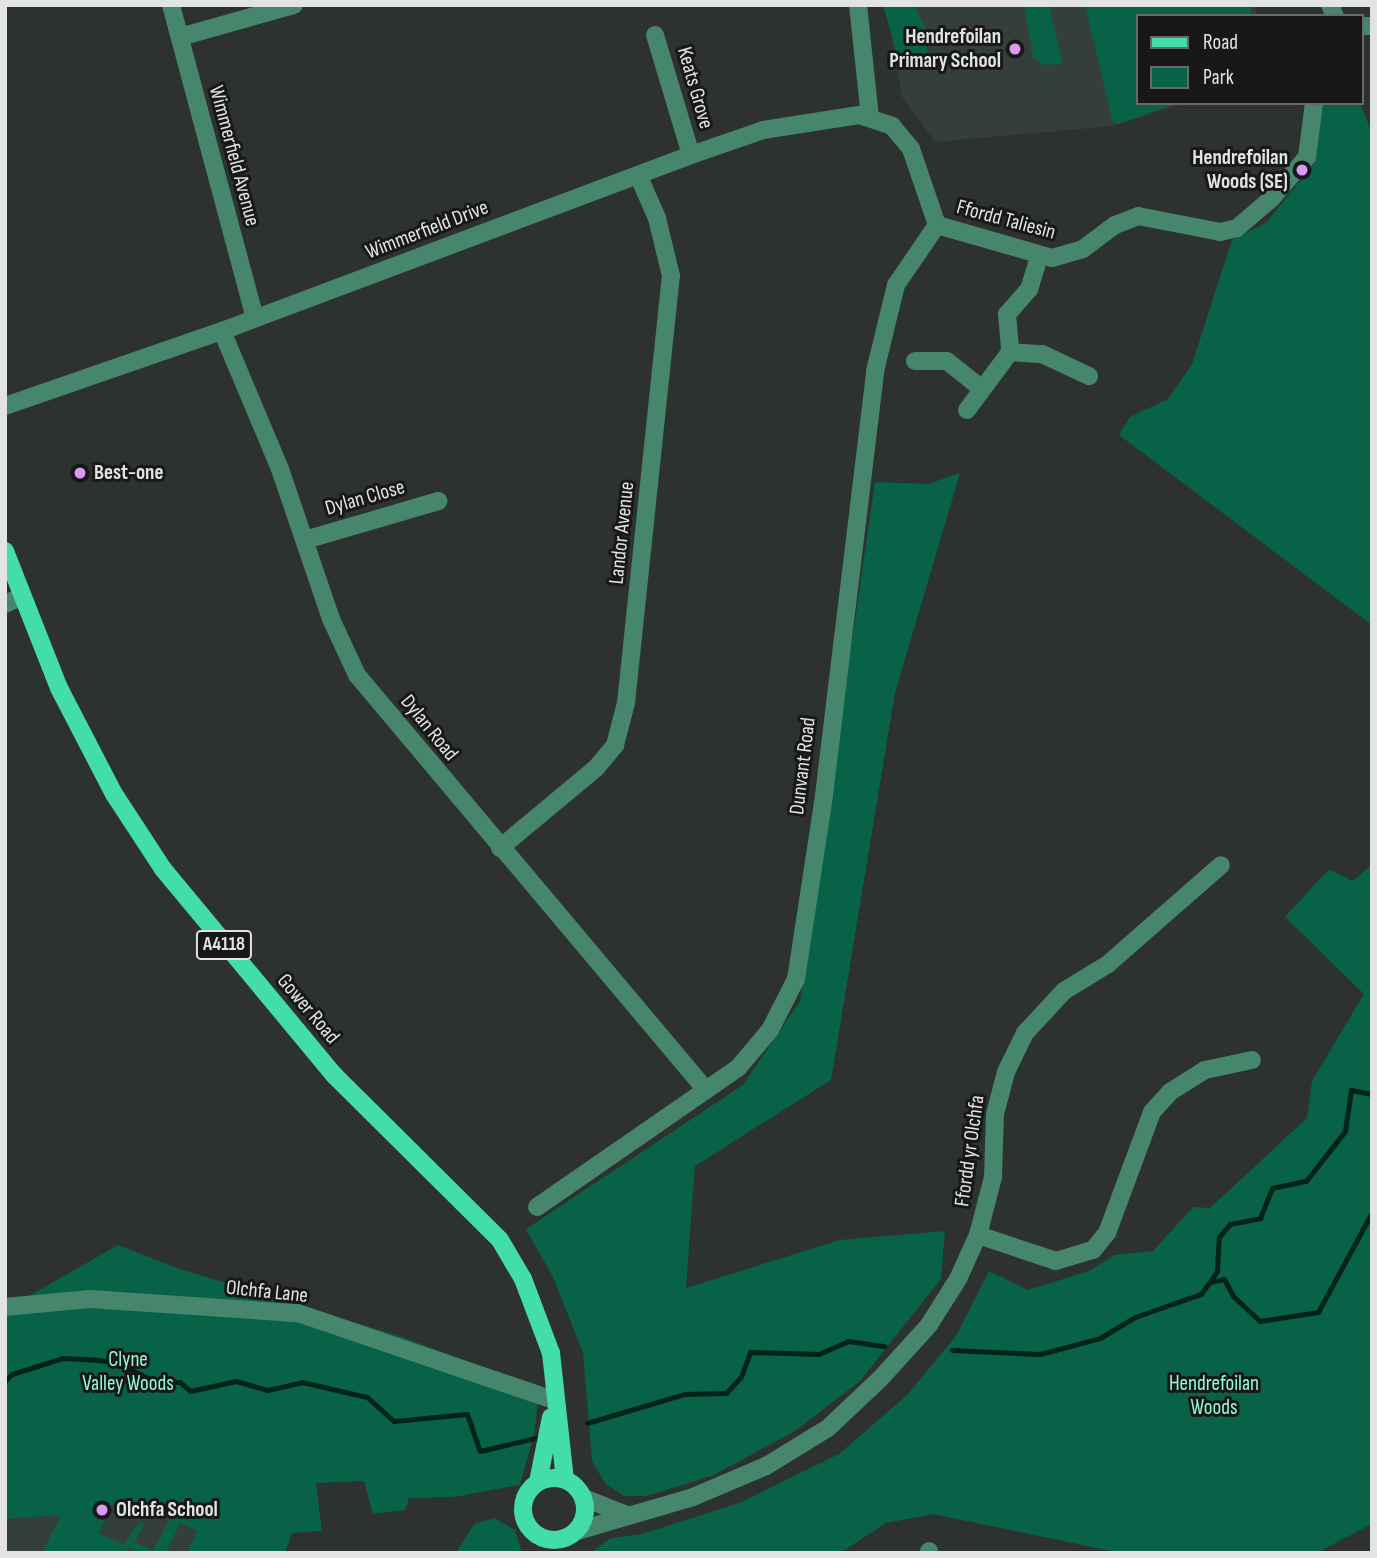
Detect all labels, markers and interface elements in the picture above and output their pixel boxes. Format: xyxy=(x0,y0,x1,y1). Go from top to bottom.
legend xyxy=(1136,14,1363,105)
place label: Hendrefoilan Primary School xyxy=(889,24,1001,74)
text: Road xyxy=(1203,30,1238,55)
marker: Hendrefoilan Primary School xyxy=(1007,41,1023,57)
street label: Keats Grove xyxy=(671,44,719,132)
text: Park xyxy=(1203,65,1234,90)
street label: Wimmerfield Avenue xyxy=(203,83,265,229)
place label: Hendrefoilan Woods (SE) xyxy=(1192,145,1288,195)
marker: Hendrefoilan Woods (SE) xyxy=(1294,162,1310,178)
street label: Wimmerfield Drive xyxy=(362,195,492,265)
street label: Ffordd Taliesin xyxy=(954,195,1058,245)
place label: Best-one xyxy=(94,460,163,486)
marker: Best-one xyxy=(72,465,88,481)
street label: Dylan Close xyxy=(322,475,408,521)
street label: Landor Avenue xyxy=(604,480,640,586)
street label: Dylan Road xyxy=(395,690,463,766)
street label: Dunvant Road xyxy=(785,716,821,816)
road number: A4118 xyxy=(194,930,254,960)
street label: Gower Road xyxy=(271,969,345,1049)
street label: Ffordd yr Olchfa xyxy=(950,1094,990,1208)
street label: Olchfa Lane xyxy=(225,1275,309,1309)
park label: Clyne Valley Woods xyxy=(82,1347,174,1397)
park label: Hendrefoilan Woods xyxy=(1169,1371,1259,1421)
place label: Olchfa School xyxy=(116,1497,218,1523)
marker: Olchfa School xyxy=(94,1502,110,1518)

